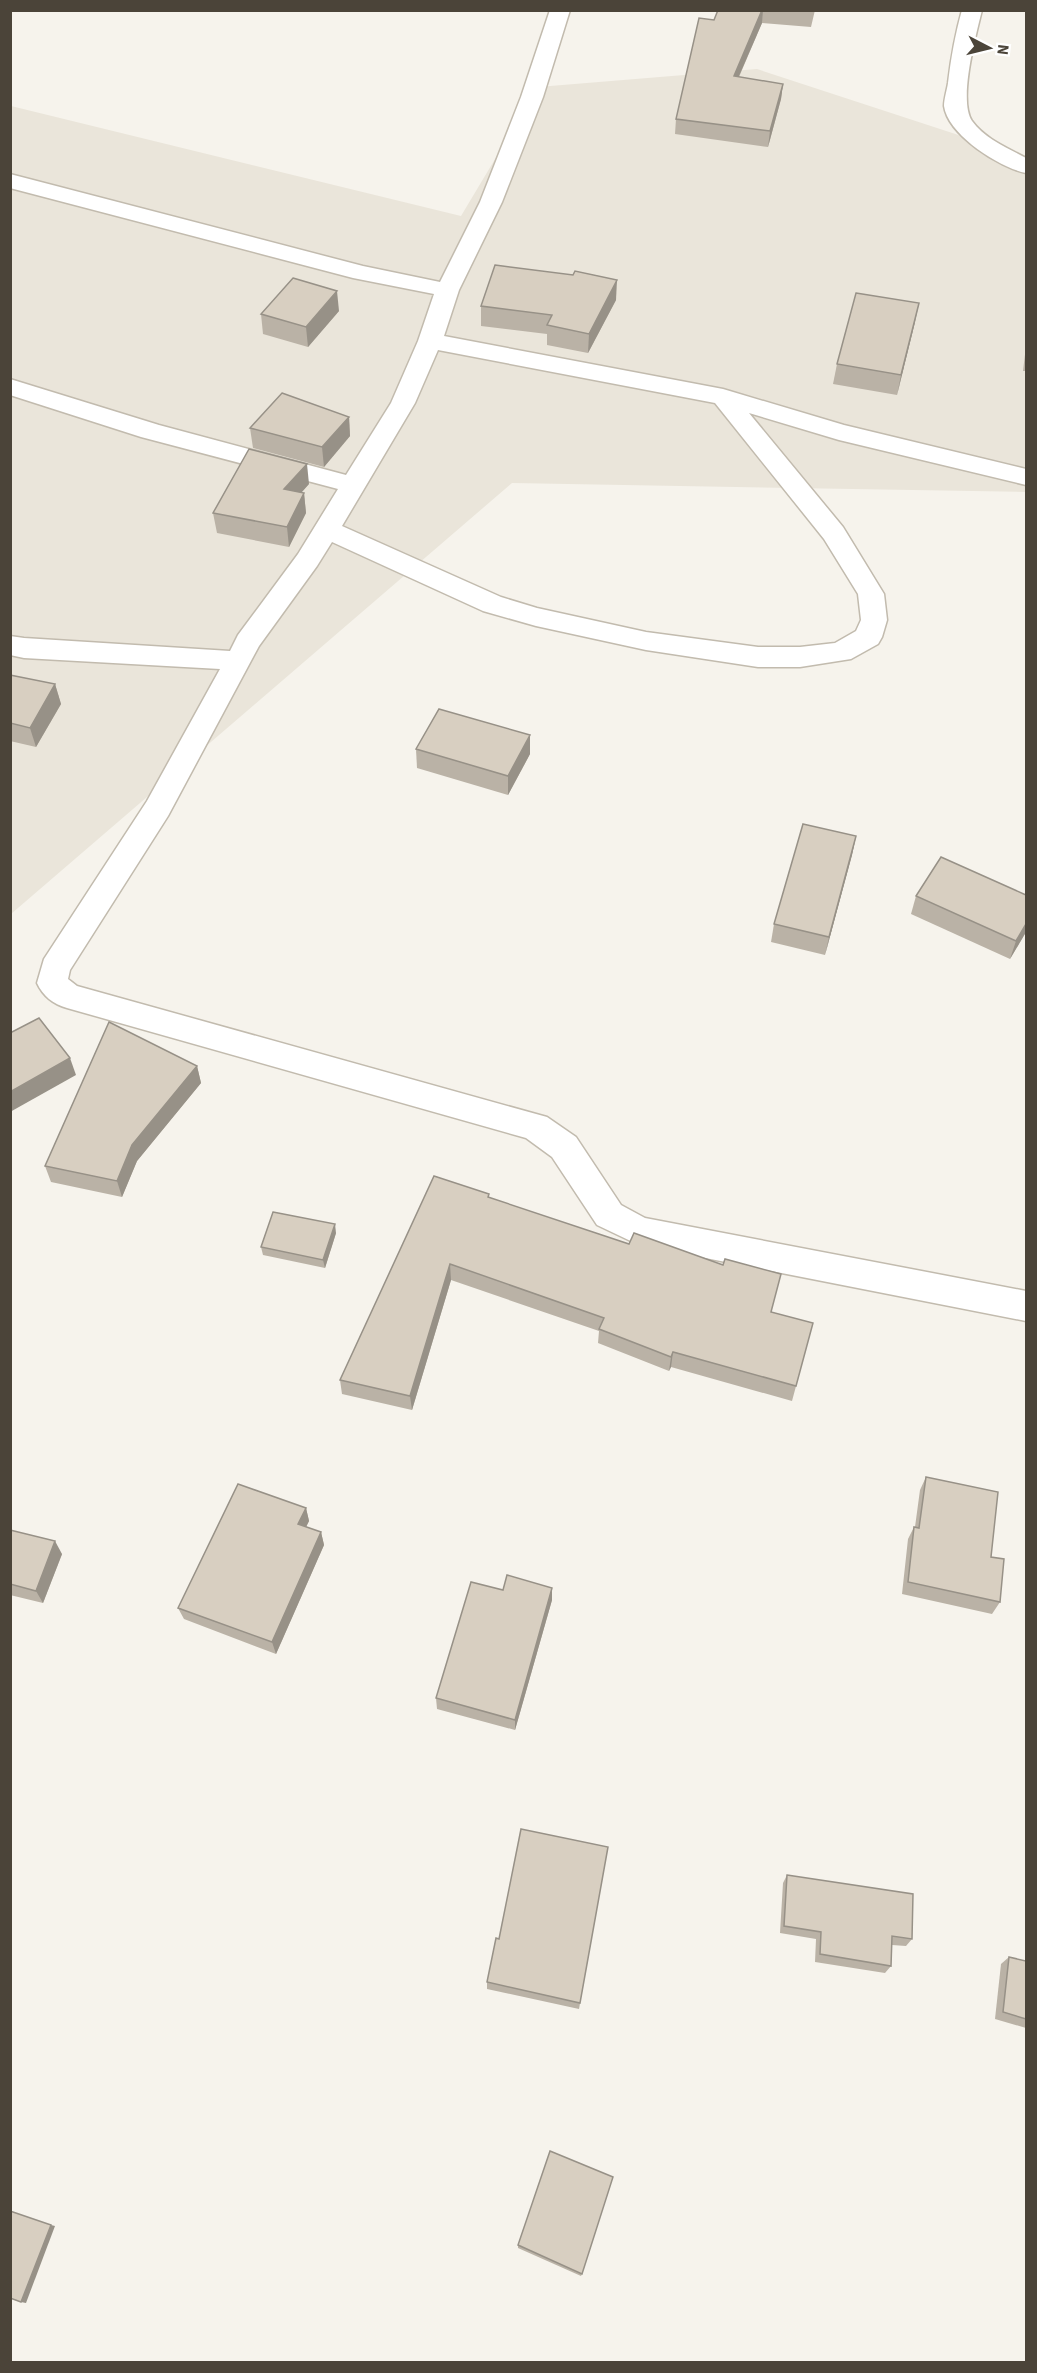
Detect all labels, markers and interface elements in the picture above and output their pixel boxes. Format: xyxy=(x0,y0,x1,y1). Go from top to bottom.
north arrow xyxy=(959,18,1019,78)
text: N xyxy=(991,43,1014,56)

